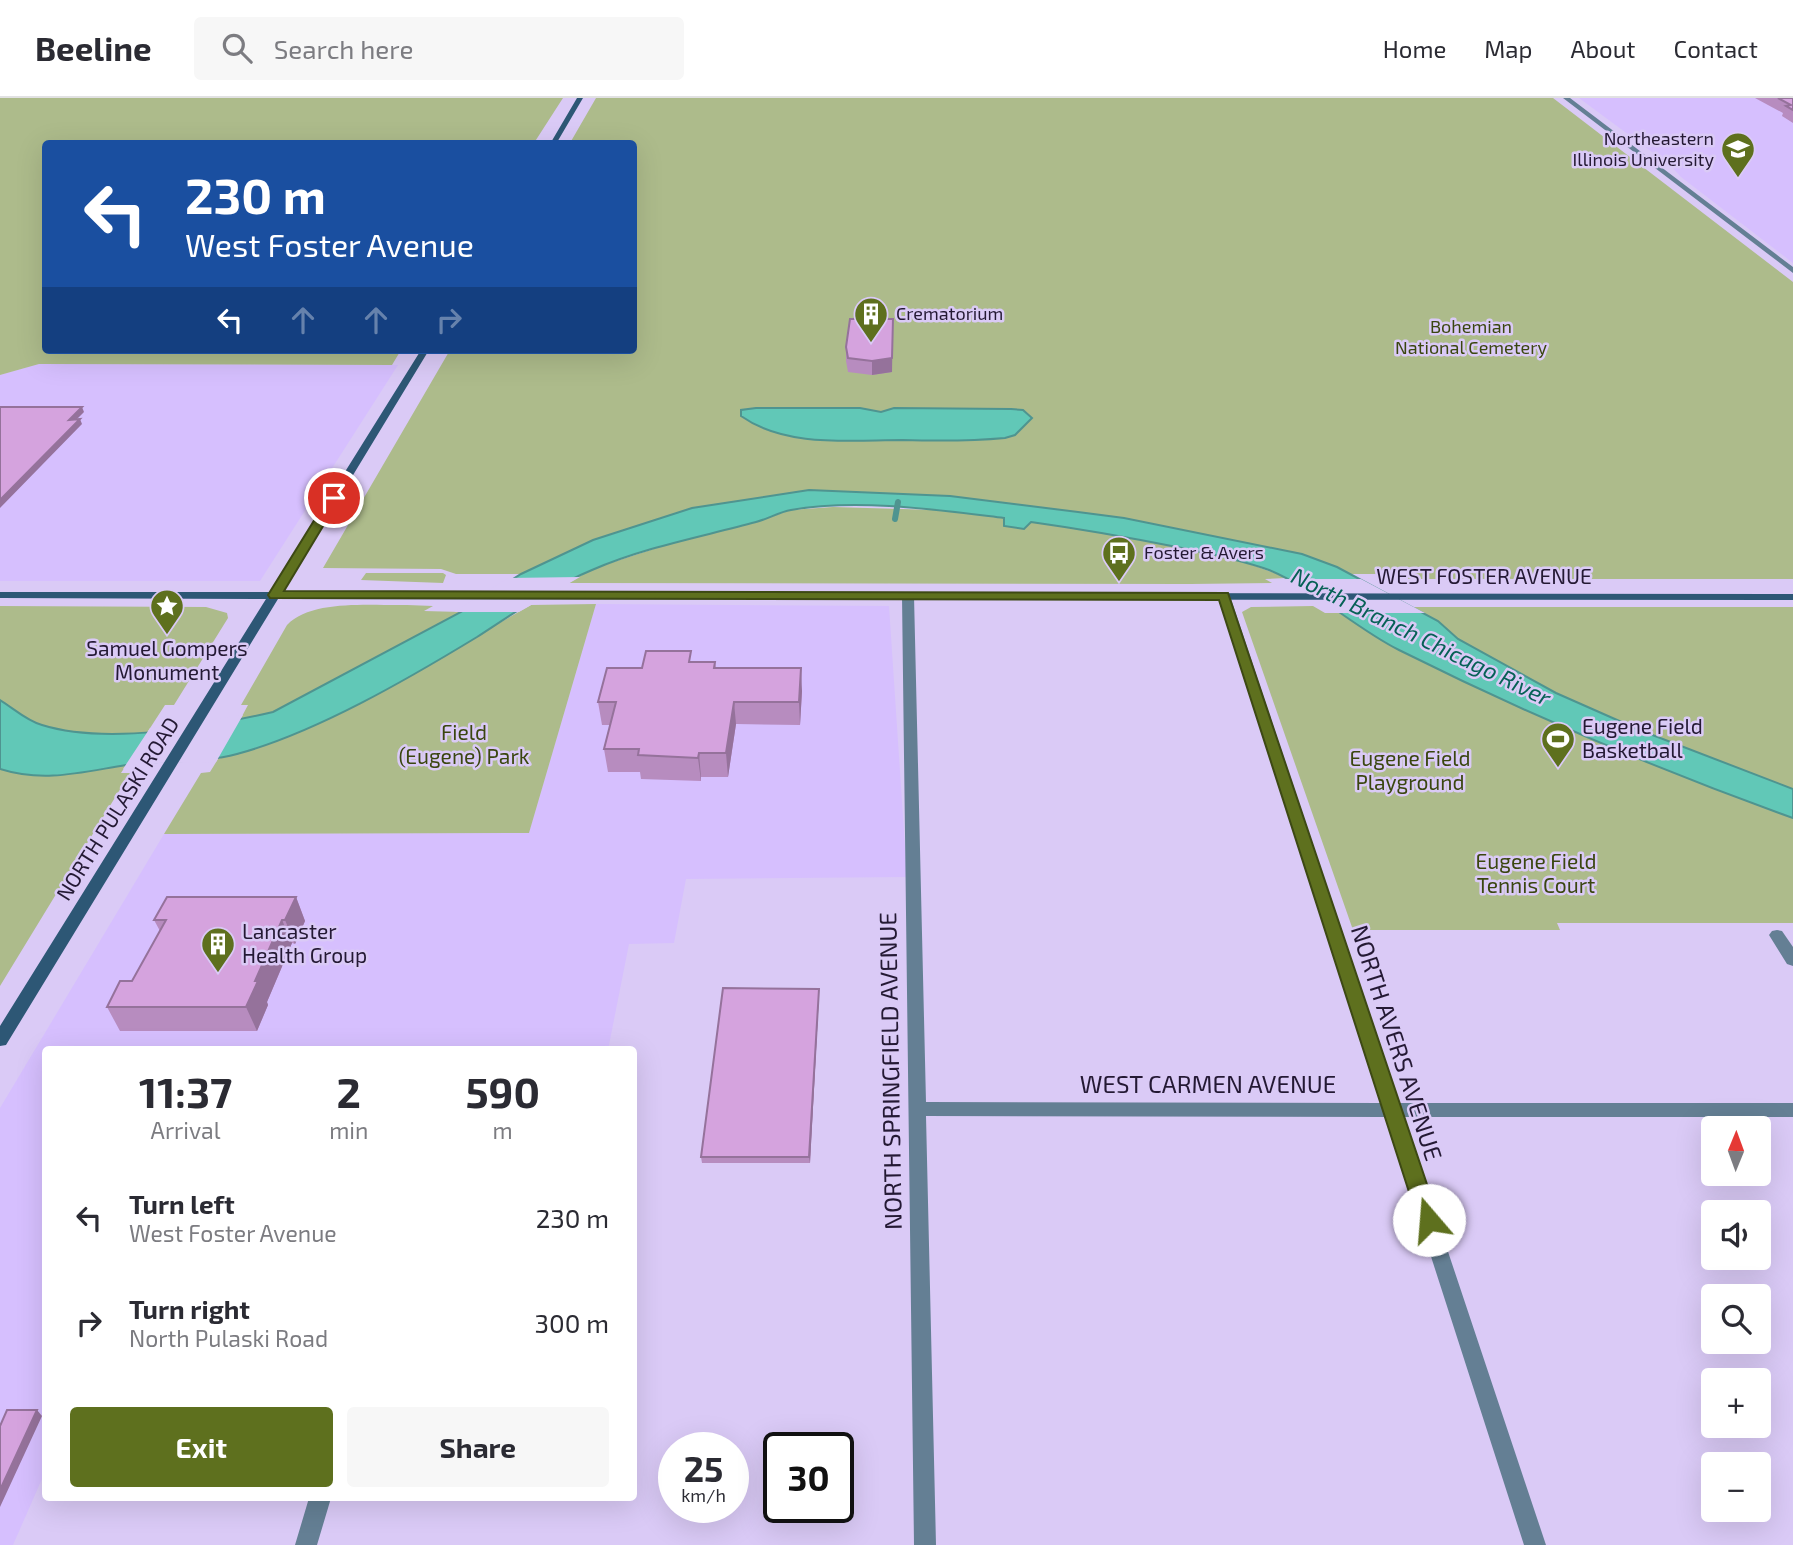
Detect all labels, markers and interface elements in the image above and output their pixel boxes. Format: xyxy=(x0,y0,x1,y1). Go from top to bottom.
search box xyxy=(194,17,684,80)
text: Beeline xyxy=(35,28,152,68)
icon: search xyxy=(218,29,256,67)
text: Search here xyxy=(274,33,413,64)
text: Home xyxy=(1383,34,1446,63)
text: Map xyxy=(1484,34,1532,63)
text: About xyxy=(1570,34,1636,63)
text: Contact xyxy=(1674,34,1758,63)
place label: Northeastern Illinois University xyxy=(1573,127,1714,170)
school or university icon: Northeastern Illinois University xyxy=(1719,130,1757,179)
text: 230 m xyxy=(185,165,326,224)
icon: left xyxy=(70,168,161,259)
text: West Foster Avenue xyxy=(185,225,474,263)
building icon: Crematorium xyxy=(852,295,890,344)
icon: left xyxy=(211,301,249,339)
icon: ahead xyxy=(284,301,322,339)
icon: ahead xyxy=(357,301,395,339)
icon: right xyxy=(430,301,468,339)
place label: Crematorium xyxy=(896,302,1003,324)
park label: Bohemian National Cemetery xyxy=(1395,315,1547,358)
pin xyxy=(304,468,364,528)
icon: arrive xyxy=(315,479,353,517)
bus stop icon: Foster & Avers xyxy=(1100,534,1138,583)
place label: Foster & Avers xyxy=(1144,541,1264,563)
water label: North Branch Chicago River xyxy=(1287,561,1557,712)
street label: WEST FOSTER AVENUE xyxy=(1376,563,1592,588)
place icon: Samuel Gompers Monument xyxy=(148,587,186,636)
place label: Samuel Gompers Monument xyxy=(86,635,248,684)
street label: NORTH PULASKI ROAD xyxy=(50,712,183,904)
place label: Eugene Field Basketball xyxy=(1582,713,1703,762)
park label: Field (Eugene) Park xyxy=(399,719,530,768)
sports icon: Eugene Field Basketball xyxy=(1539,720,1577,769)
park label: Eugene Field Playground xyxy=(1350,745,1470,794)
park label: Eugene Field Tennis Court xyxy=(1476,848,1596,897)
street label: NORTH SPRINGFIELD AVENUE xyxy=(872,912,907,1230)
place label: Lancaster Health Group xyxy=(242,918,367,967)
street label: NORTH AVERS AVENUE xyxy=(1346,921,1449,1164)
building icon: Lancaster Health Group xyxy=(199,925,237,974)
text: 11:37 xyxy=(139,1066,232,1116)
text: 2 xyxy=(337,1066,361,1116)
text: 590 xyxy=(465,1066,540,1116)
street label: WEST CARMEN AVENUE xyxy=(1080,1069,1336,1098)
text: Arrival xyxy=(151,1116,221,1144)
text: min xyxy=(329,1116,368,1144)
text: m xyxy=(493,1116,513,1144)
north arrow xyxy=(1701,1116,1771,1186)
map controls xyxy=(1701,1116,1771,1522)
position arrow xyxy=(1392,1183,1466,1257)
text: Turn left xyxy=(129,1188,235,1219)
icon: left xyxy=(70,1199,108,1237)
button: sound xyxy=(1701,1200,1771,1270)
text: 230 m xyxy=(536,1202,609,1233)
text: West Foster Avenue xyxy=(129,1219,337,1247)
button: search xyxy=(1701,1284,1771,1354)
text: Turn right xyxy=(129,1293,250,1324)
icon: right xyxy=(70,1304,108,1342)
text: 300 m xyxy=(535,1307,609,1338)
text: North Pulaski Road xyxy=(129,1324,328,1352)
button: + xyxy=(1701,1368,1771,1438)
button: Exit xyxy=(70,1407,333,1487)
button: Share xyxy=(347,1407,609,1487)
speed limit sign: 30 xyxy=(763,1432,854,1523)
text: 25 xyxy=(684,1447,723,1489)
button: − xyxy=(1701,1452,1771,1522)
text: km/h xyxy=(681,1484,726,1506)

